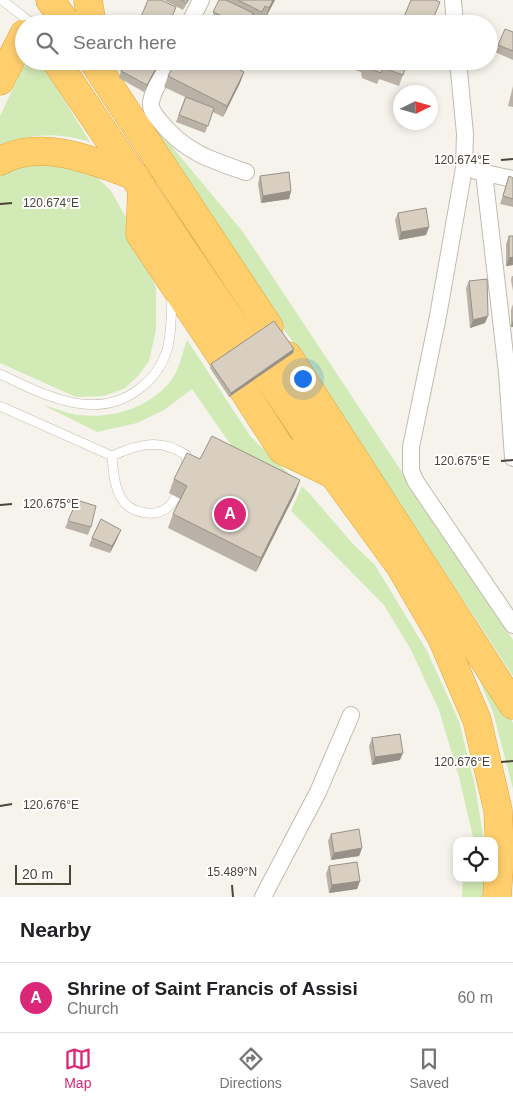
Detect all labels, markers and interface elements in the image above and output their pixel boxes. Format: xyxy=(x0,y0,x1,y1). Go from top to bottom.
search box xyxy=(15,15,498,70)
icon: search xyxy=(33,29,61,57)
text: Search here xyxy=(73,32,177,53)
north arrow xyxy=(393,85,438,130)
text: 120.674°E xyxy=(434,153,490,167)
text: 120.674°E xyxy=(23,196,79,210)
your location xyxy=(290,366,316,392)
text: 120.675°E xyxy=(434,454,490,468)
pin: A xyxy=(214,495,246,533)
text: 120.675°E xyxy=(23,497,79,511)
text: 120.676°E xyxy=(434,755,490,769)
text: 120.676°E xyxy=(23,798,79,812)
map controls xyxy=(453,837,498,882)
button: locate xyxy=(453,837,498,882)
scale bar xyxy=(15,862,71,885)
text: 15.489°N xyxy=(207,865,257,879)
text: 20 m xyxy=(22,866,53,882)
text: Nearby xyxy=(20,918,91,941)
text: Shrine of Saint Francis of Assisi xyxy=(67,978,358,999)
text: A xyxy=(30,989,42,1006)
text: 60 m xyxy=(457,989,493,1006)
text: Church xyxy=(67,1000,119,1017)
tab: Map xyxy=(64,1045,92,1091)
tab: Directions xyxy=(220,1045,282,1091)
tab: Saved xyxy=(409,1045,449,1091)

